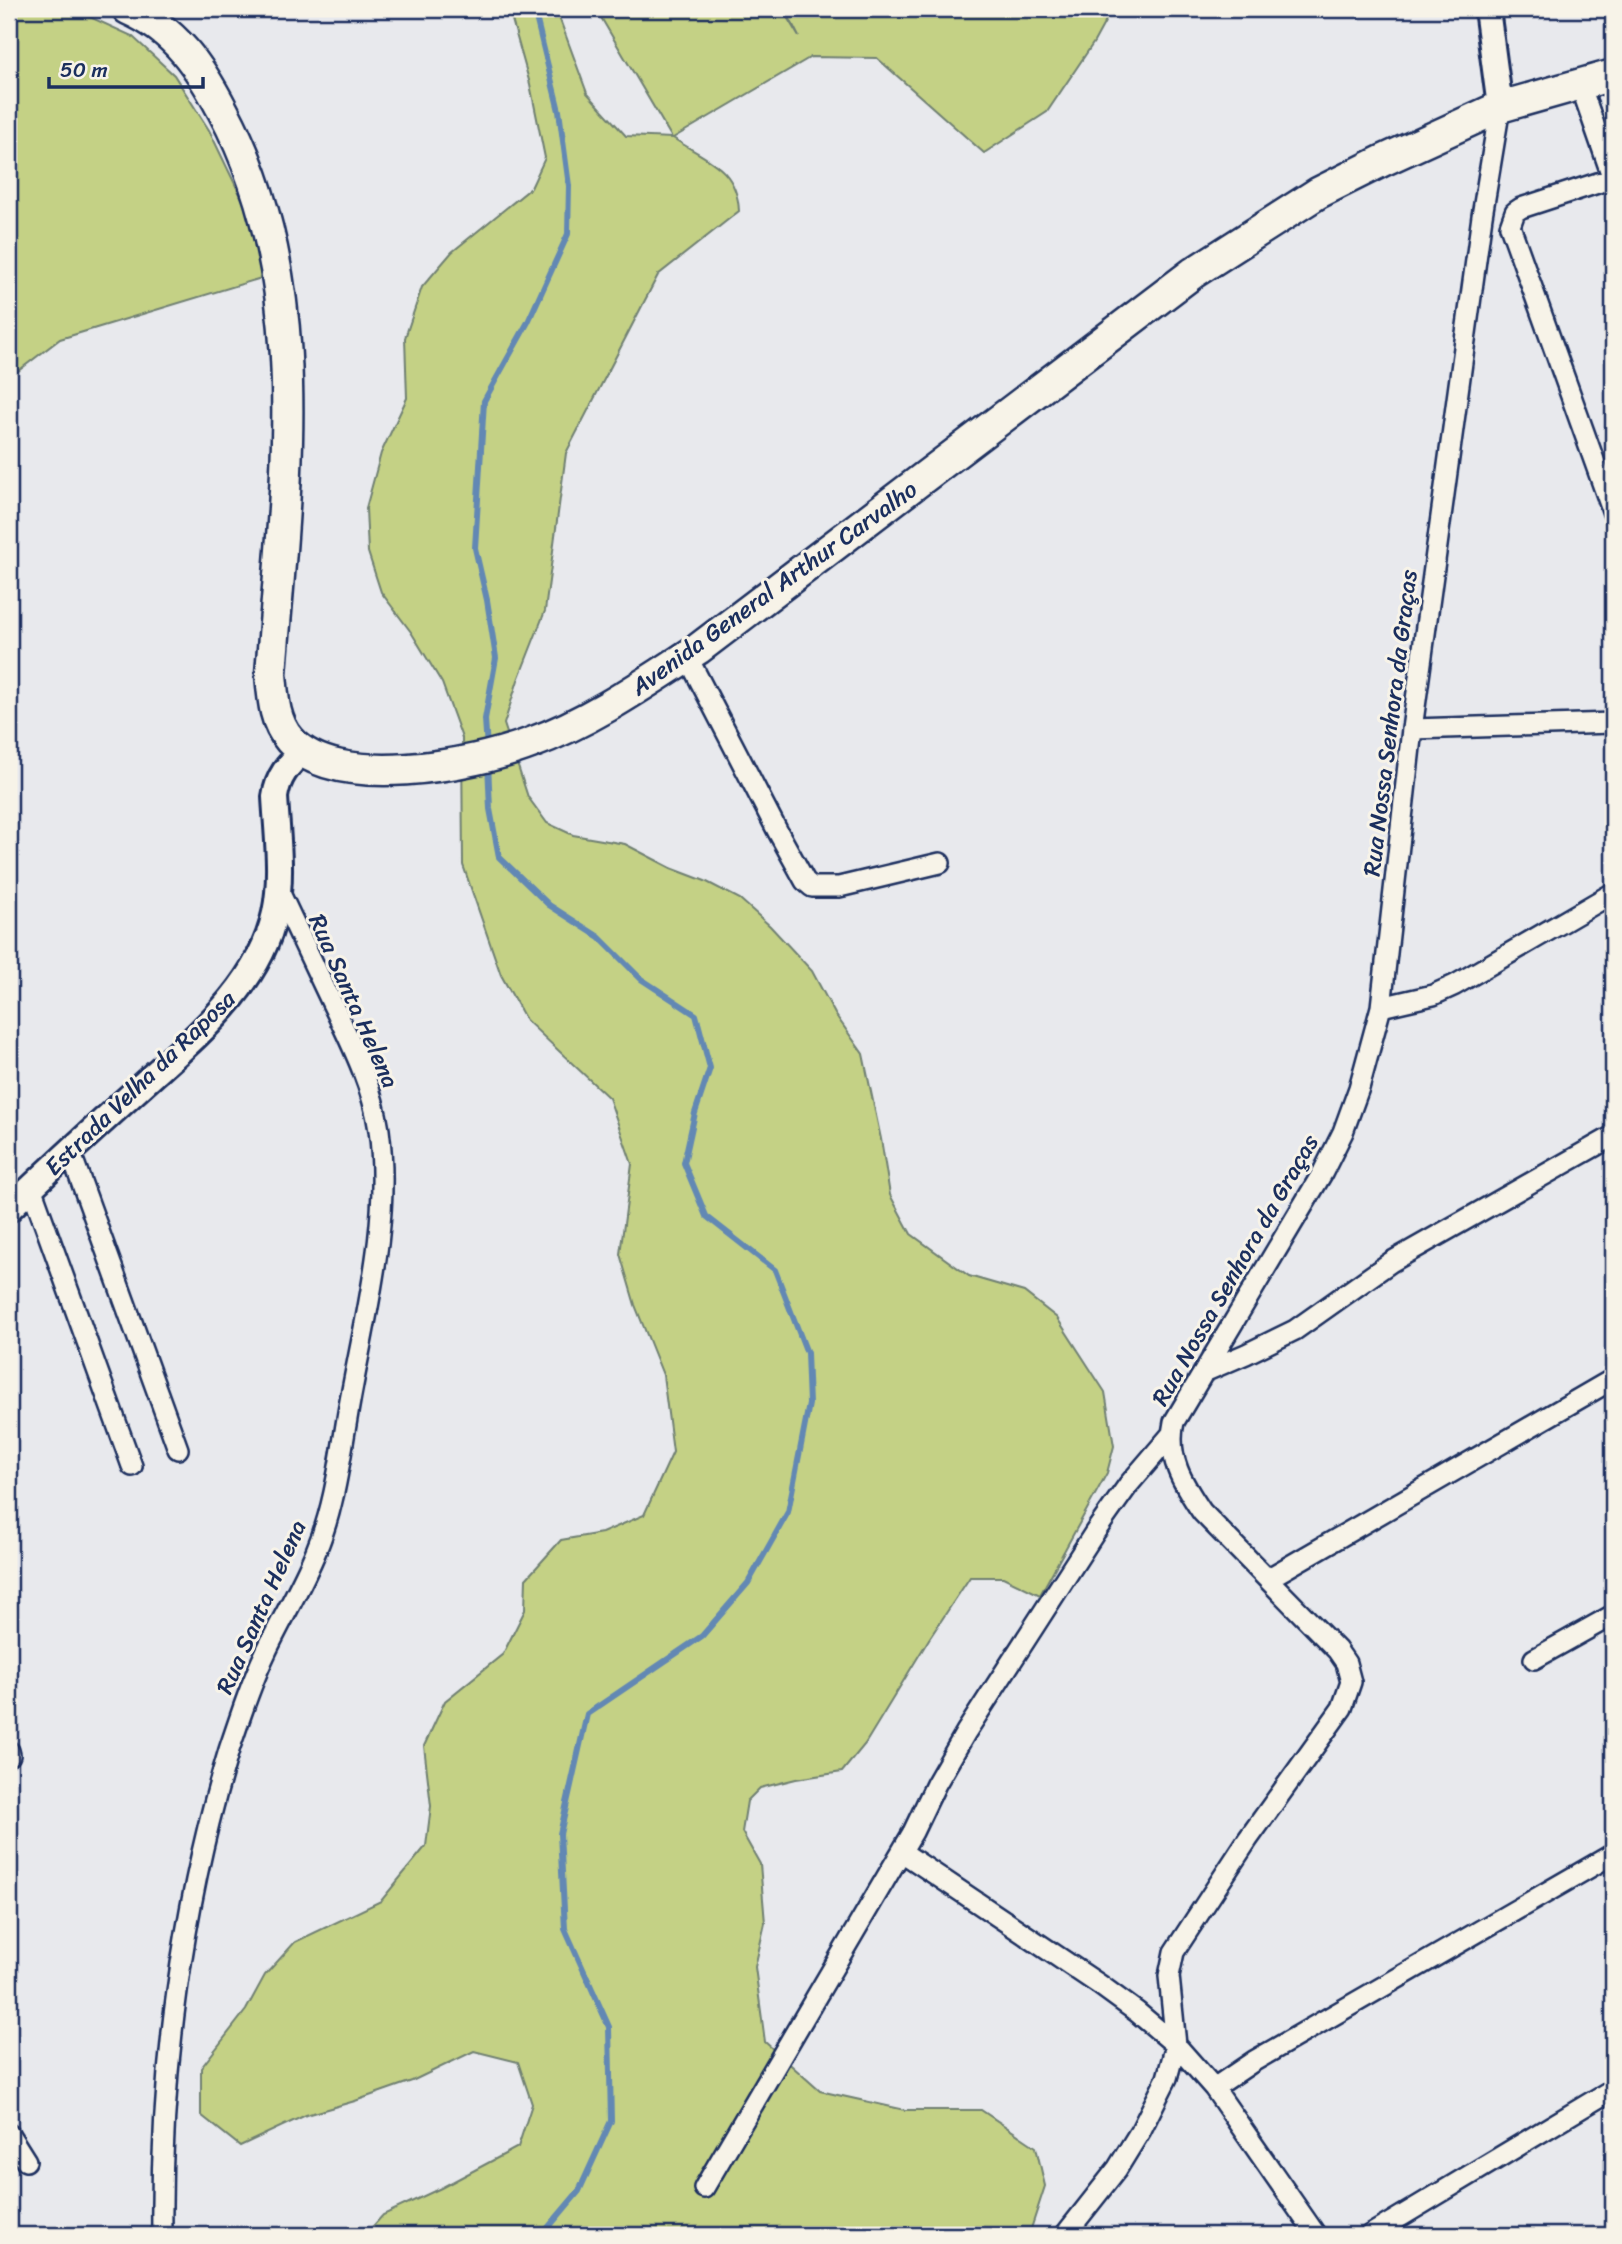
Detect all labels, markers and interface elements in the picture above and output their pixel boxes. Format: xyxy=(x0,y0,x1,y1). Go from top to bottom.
scale bar xyxy=(49,46,203,90)
text: 50 m xyxy=(60,51,108,89)
street label: Avenida General Arthur Carvalho xyxy=(621,469,927,707)
street label: Rua Nossa Senhora da Graças xyxy=(1350,567,1430,879)
street label: Rua Santa Helena xyxy=(297,907,411,1095)
street label: Estrada Velha da Raposa xyxy=(34,979,246,1186)
street label: Rua Nossa Senhora da Graças xyxy=(1140,1126,1330,1414)
street label: Rua Santa Helena xyxy=(204,1513,318,1701)

